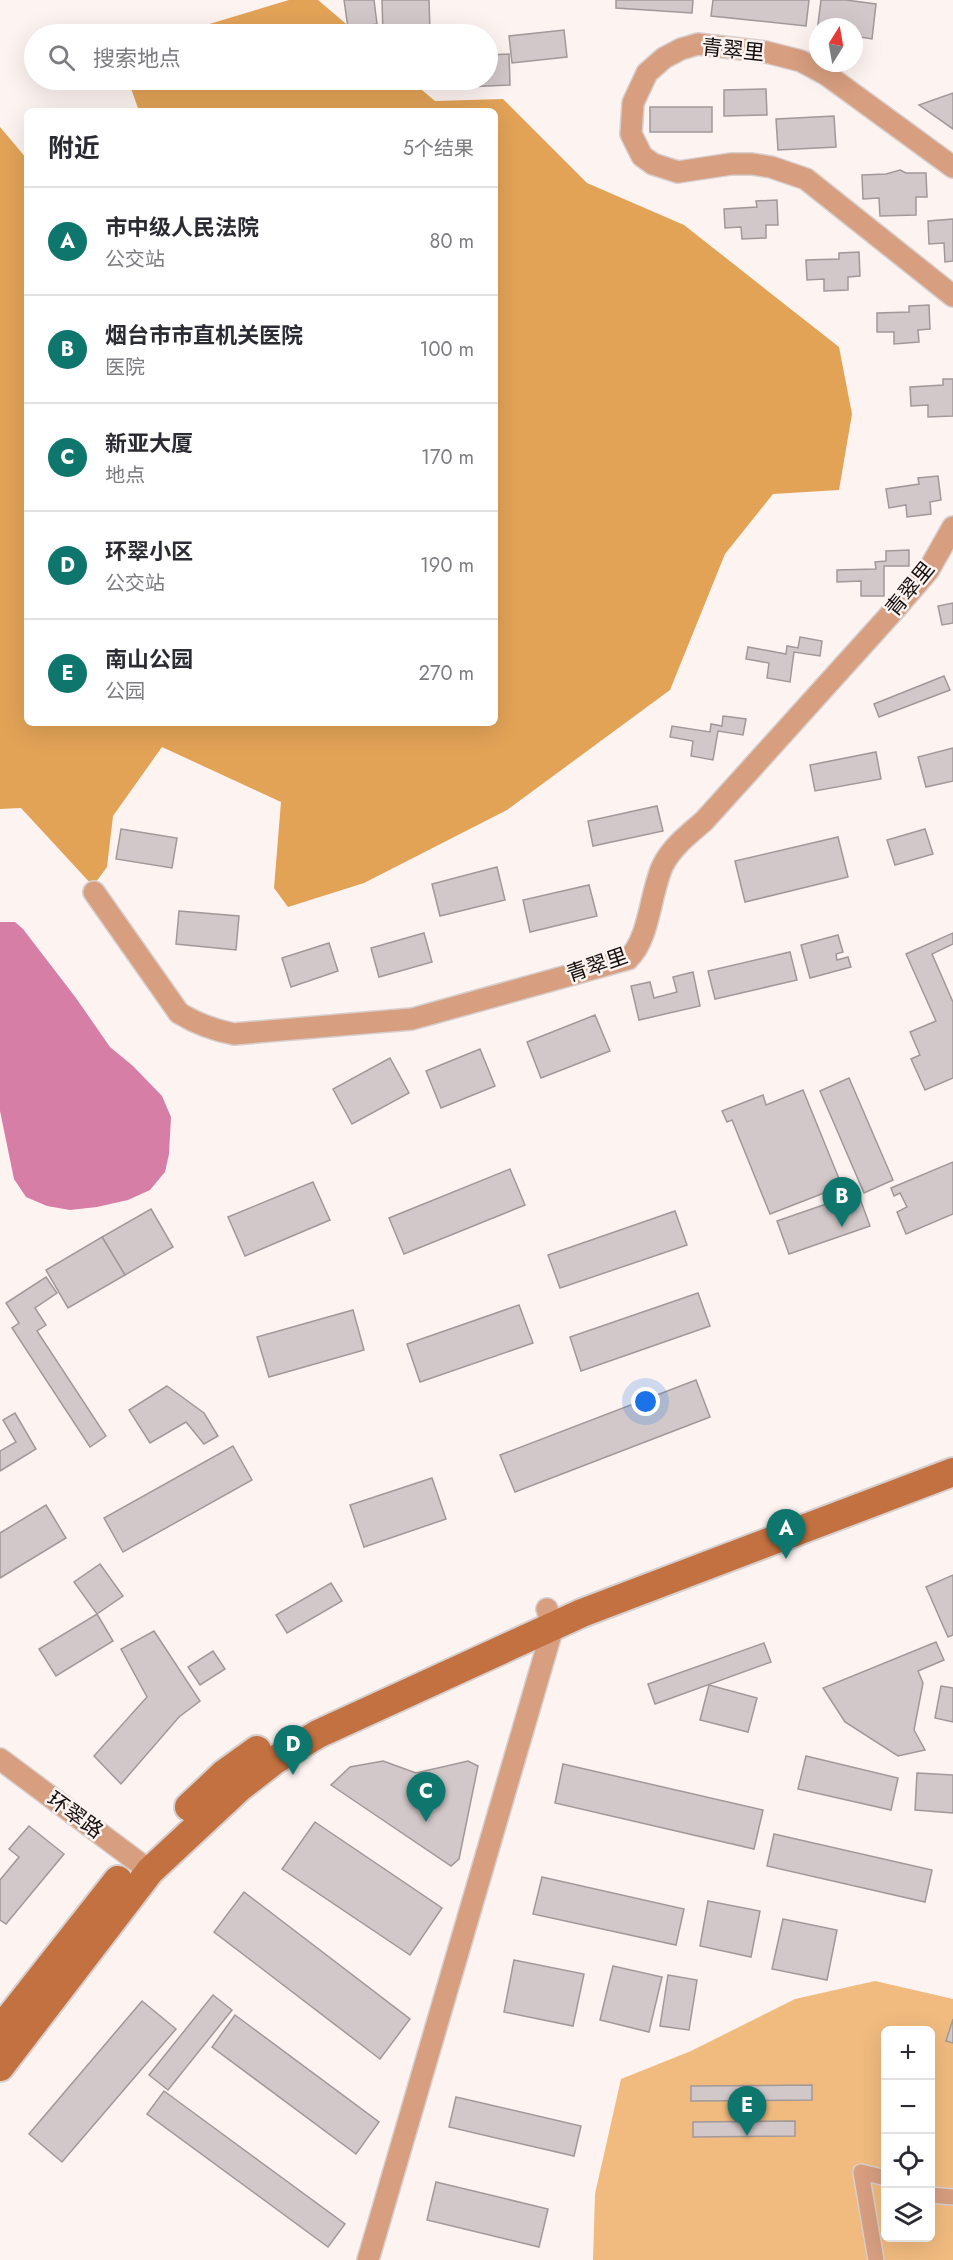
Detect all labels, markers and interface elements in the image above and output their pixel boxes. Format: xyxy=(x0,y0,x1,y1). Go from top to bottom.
north arrow xyxy=(809,18,863,72)
search box xyxy=(24,24,498,90)
street label: 青翠里 xyxy=(700,32,766,68)
icon: search xyxy=(45,41,78,74)
text: 搜索地点 xyxy=(93,42,181,74)
text: 附近 xyxy=(48,129,100,167)
text: 5个结果 xyxy=(403,134,474,163)
text: 市中级人民法院 xyxy=(105,211,259,243)
text: A xyxy=(60,227,75,256)
text: 80 m xyxy=(429,227,474,256)
text: 公交站 xyxy=(105,245,165,274)
text: 烟台市市直机关医院 xyxy=(105,319,303,351)
text: B xyxy=(61,335,74,364)
text: 100 m xyxy=(419,335,474,364)
text: 医院 xyxy=(105,353,145,382)
text: 新亚大厦 xyxy=(105,427,193,459)
text: C xyxy=(60,443,75,472)
text: 170 m xyxy=(421,443,474,472)
text: 地点 xyxy=(105,461,145,490)
text: 环翠小区 xyxy=(105,535,193,567)
text: D xyxy=(60,551,75,580)
text: 190 m xyxy=(420,551,474,580)
street label: 青翠里 xyxy=(879,555,941,623)
text: 公交站 xyxy=(105,569,165,598)
text: 南山公园 xyxy=(105,643,193,675)
text: E xyxy=(61,659,74,688)
text: 270 m xyxy=(419,659,474,688)
text: 公园 xyxy=(105,677,145,706)
street label: 青翠里 xyxy=(562,941,632,989)
pin: B xyxy=(822,1178,862,1227)
your location xyxy=(631,1387,660,1416)
pin: A xyxy=(766,1510,806,1559)
pin: D xyxy=(274,1726,312,1775)
pin: C xyxy=(406,1772,446,1822)
street label: 环翠路 xyxy=(41,1784,109,1846)
map controls xyxy=(881,2026,935,2242)
button: + xyxy=(881,2026,935,2080)
button: − xyxy=(881,2080,935,2134)
pin: E xyxy=(728,2086,766,2136)
button: locate xyxy=(881,2134,935,2188)
button: layers xyxy=(881,2188,935,2242)

